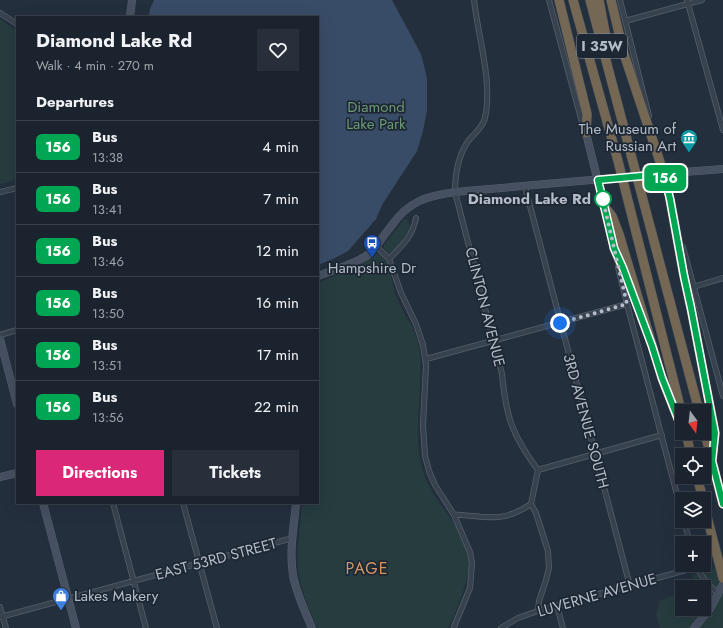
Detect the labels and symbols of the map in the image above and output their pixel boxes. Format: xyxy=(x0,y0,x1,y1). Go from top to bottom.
road number: I 35W xyxy=(577,34,627,58)
park label: Diamond Lake Park xyxy=(346,96,406,135)
place label: The Museum of Russian Art xyxy=(579,118,677,157)
museum icon: The Museum of Russian Art xyxy=(679,128,699,153)
line badge: 156 xyxy=(642,165,688,191)
place label: Diamond Lake Rd xyxy=(468,188,591,210)
marker: Diamond Lake Rd xyxy=(594,190,612,208)
bus stop icon: Hampshire Dr xyxy=(362,233,382,258)
street label: CLINTON AVENUE xyxy=(460,245,510,369)
place label: Hampshire Dr xyxy=(328,257,417,279)
your location xyxy=(550,313,570,333)
street label: 3RD AVENUE SOUTH xyxy=(557,351,615,491)
north arrow xyxy=(675,404,711,440)
street label: EAST 53RD STREET xyxy=(153,532,279,586)
district label: PAGE xyxy=(346,557,388,580)
street label: LUVERNE AVENUE xyxy=(535,567,659,623)
place label: Lakes Makery xyxy=(74,585,159,607)
shop icon: Lakes Makery xyxy=(51,586,71,611)

